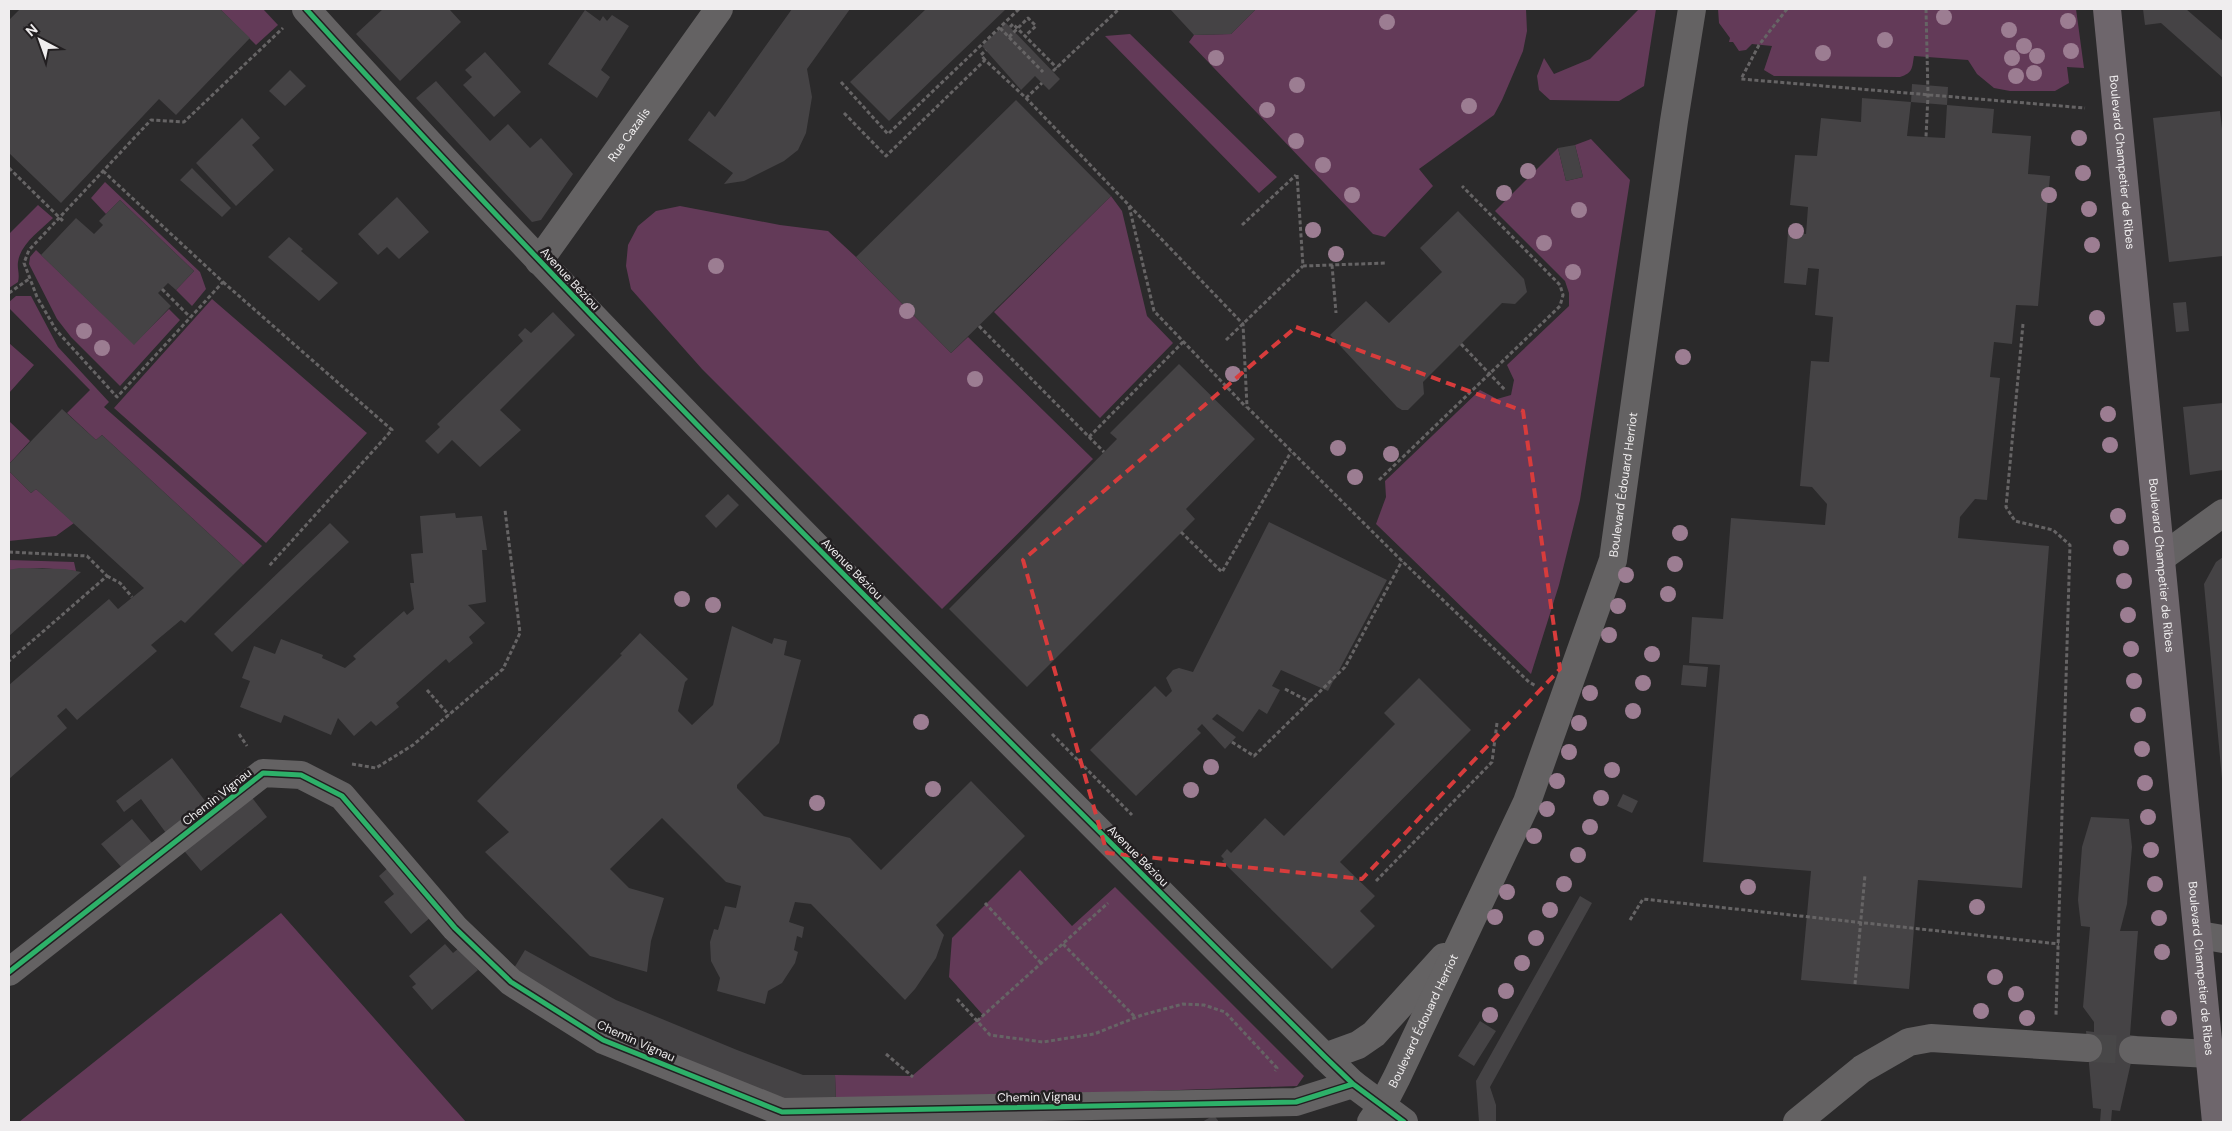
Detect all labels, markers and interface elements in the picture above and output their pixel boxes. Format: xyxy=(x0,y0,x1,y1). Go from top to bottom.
north arrow xyxy=(15,15,65,65)
text: N xyxy=(22,20,41,40)
street label: Boulevard Champetier de Ribes xyxy=(2106,74,2139,250)
street label: Rue Cazalis xyxy=(604,105,654,165)
street label: Avenue Béziou xyxy=(537,244,603,314)
street label: Boulevard Édouard Herriot xyxy=(1605,411,1641,558)
street label: Boulevard Champetier de Ribes xyxy=(2145,477,2178,653)
street label: Avenue Béziou xyxy=(818,535,886,603)
street label: Chemin Vignau xyxy=(179,765,255,829)
street label: Avenue Béziou xyxy=(1104,822,1172,890)
street label: Boulevard Champetier de Ribes xyxy=(2184,881,2217,1056)
street label: Boulevard Édouard Herriot xyxy=(1385,951,1462,1091)
street label: Chemin Vignau xyxy=(594,1017,678,1065)
street label: Chemin Vignau xyxy=(997,1088,1081,1106)

